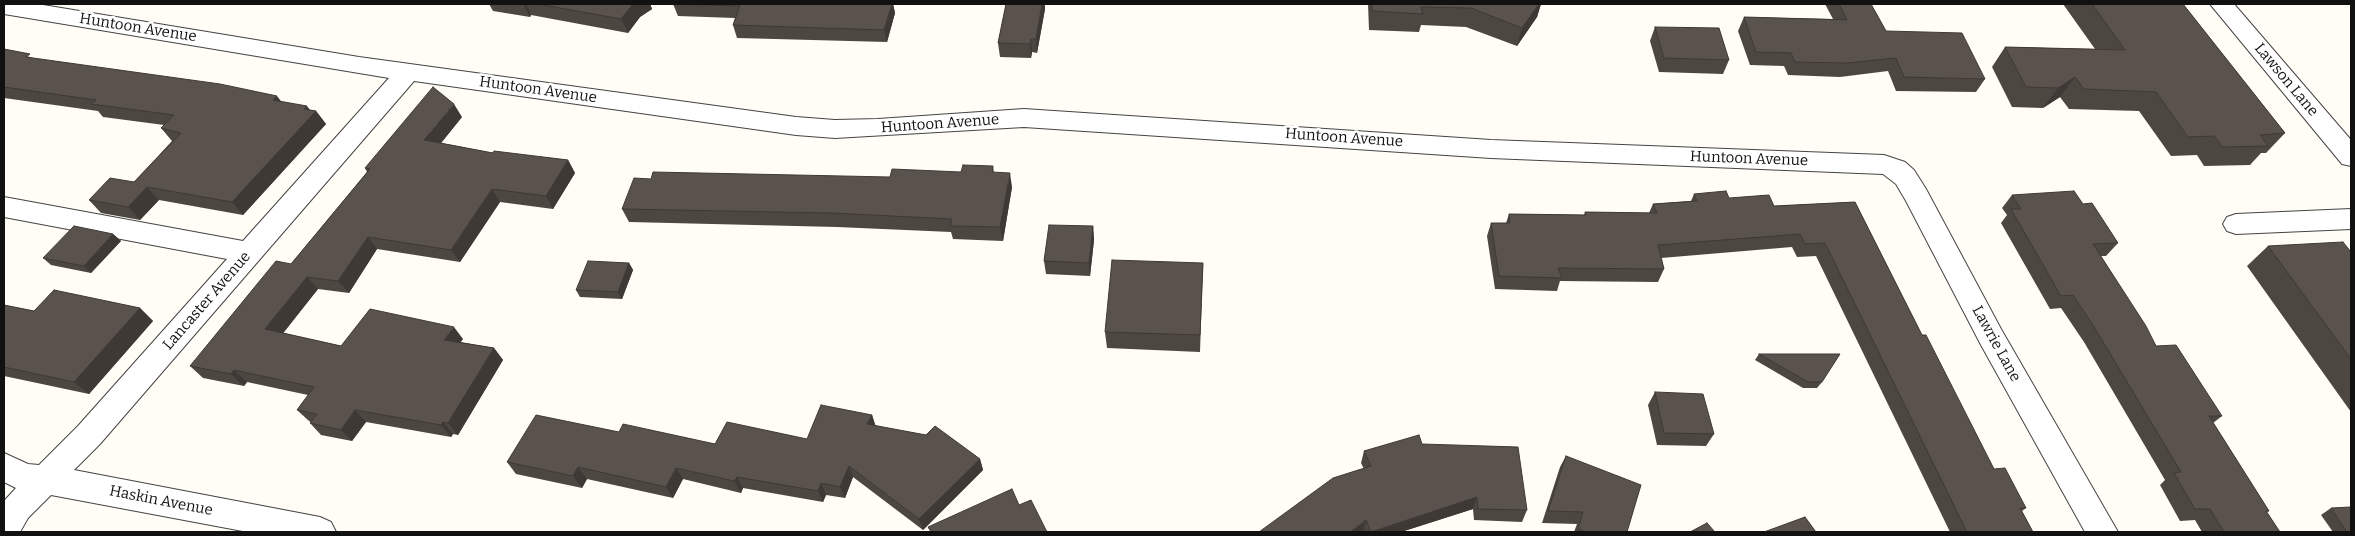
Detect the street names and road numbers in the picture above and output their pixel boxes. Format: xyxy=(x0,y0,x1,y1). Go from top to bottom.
street label: Huntoon Avenue xyxy=(78,10,198,46)
street label: Lawson Lane xyxy=(2250,40,2322,120)
street label: Huntoon Avenue xyxy=(478,73,598,107)
street label: Huntoon Avenue xyxy=(880,111,1000,137)
street label: Huntoon Avenue xyxy=(1284,125,1404,151)
street label: Huntoon Avenue xyxy=(1689,148,1809,170)
street label: Lancaster Avenue xyxy=(159,248,255,354)
street label: Lawrie Lane xyxy=(1968,303,2024,385)
street label: Haskin Avenue xyxy=(108,482,214,520)

